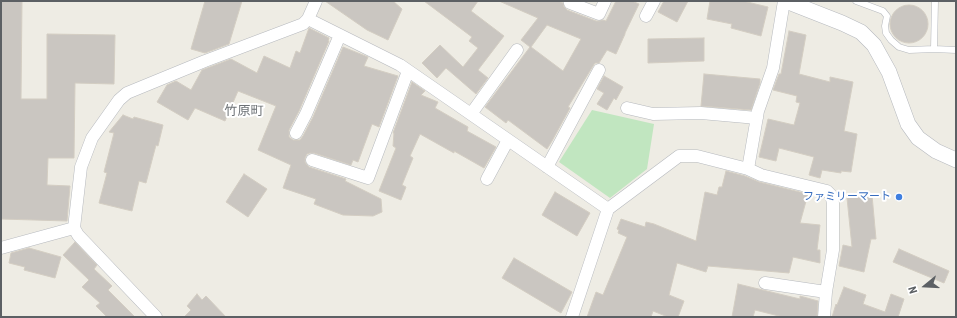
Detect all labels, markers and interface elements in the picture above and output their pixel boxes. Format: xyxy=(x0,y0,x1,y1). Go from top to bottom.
district label: 竹原町 xyxy=(225,104,263,120)
place label: ファミリーマート xyxy=(803,190,891,204)
marker: ファミリーマート xyxy=(894,192,904,202)
north arrow xyxy=(905,266,945,306)
text: N xyxy=(906,285,920,295)

